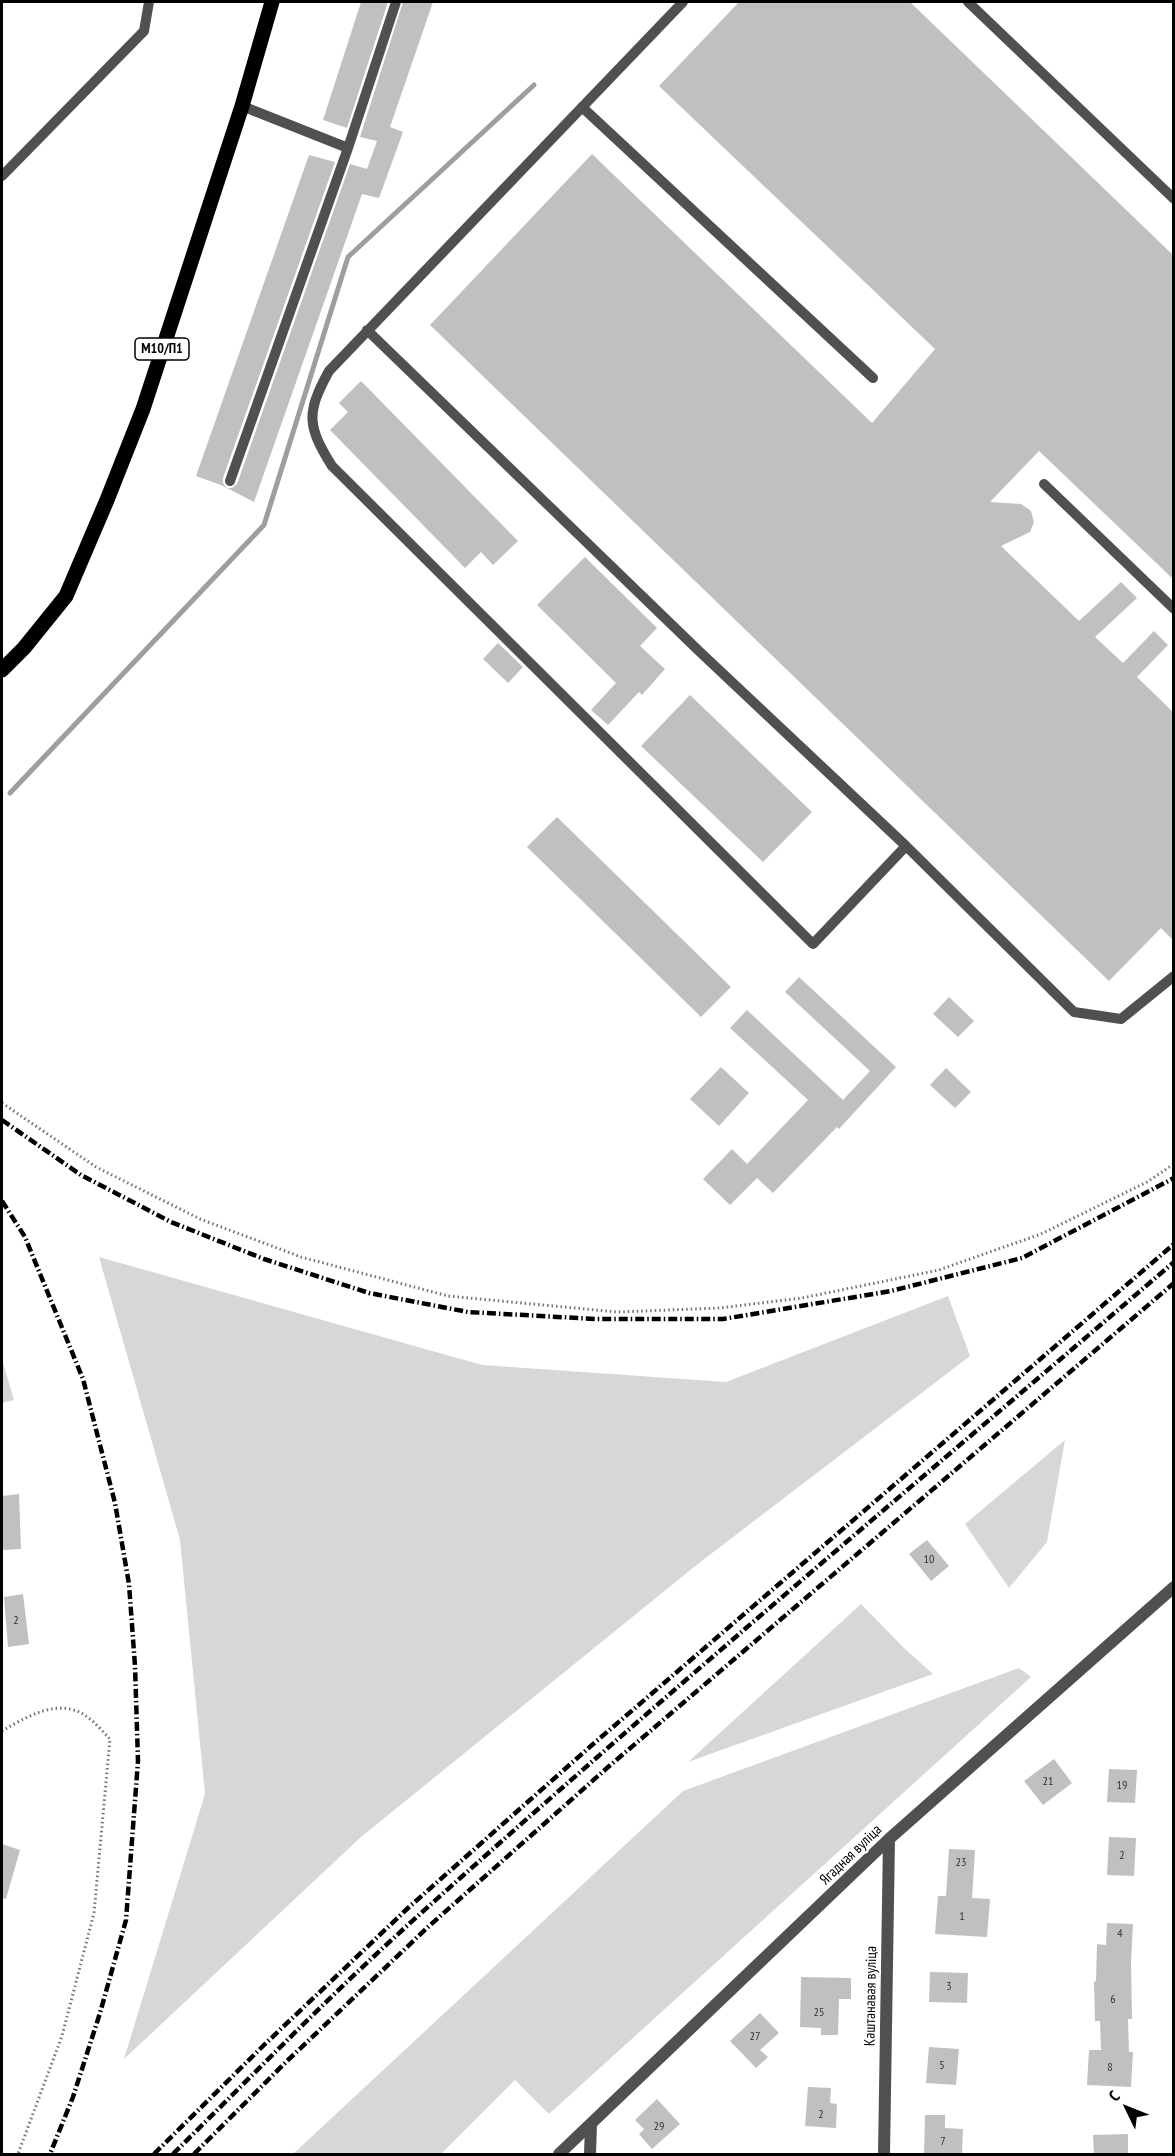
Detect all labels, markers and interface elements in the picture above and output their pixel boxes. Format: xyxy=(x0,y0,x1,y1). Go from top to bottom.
road number: М10/П1 xyxy=(135,338,189,360)
house number: 10 xyxy=(924,1553,934,1567)
house number: 2 xyxy=(13,1614,19,1628)
house number: 21 xyxy=(1043,1775,1053,1789)
house number: 19 xyxy=(1117,1779,1127,1793)
street label: Ягадная вуліца xyxy=(816,1821,886,1889)
house number: 2 xyxy=(1119,1849,1125,1863)
house number: 23 xyxy=(956,1856,966,1870)
house number: 1 xyxy=(959,1910,965,1924)
house number: 4 xyxy=(1117,1927,1123,1941)
street label: Каштанавая вуліца xyxy=(861,1946,881,2046)
house number: 3 xyxy=(946,1980,952,1994)
house number: 6 xyxy=(1110,1993,1116,2007)
house number: 25 xyxy=(814,2006,824,2020)
house number: 27 xyxy=(750,2030,760,2044)
house number: 5 xyxy=(939,2059,945,2073)
house number: 8 xyxy=(1107,2061,1113,2075)
north arrow xyxy=(1097,2078,1157,2138)
text: С xyxy=(1104,2086,1124,2105)
house number: 2 xyxy=(818,2108,824,2122)
house number: 29 xyxy=(654,2120,664,2134)
house number: 7 xyxy=(940,2135,946,2149)

